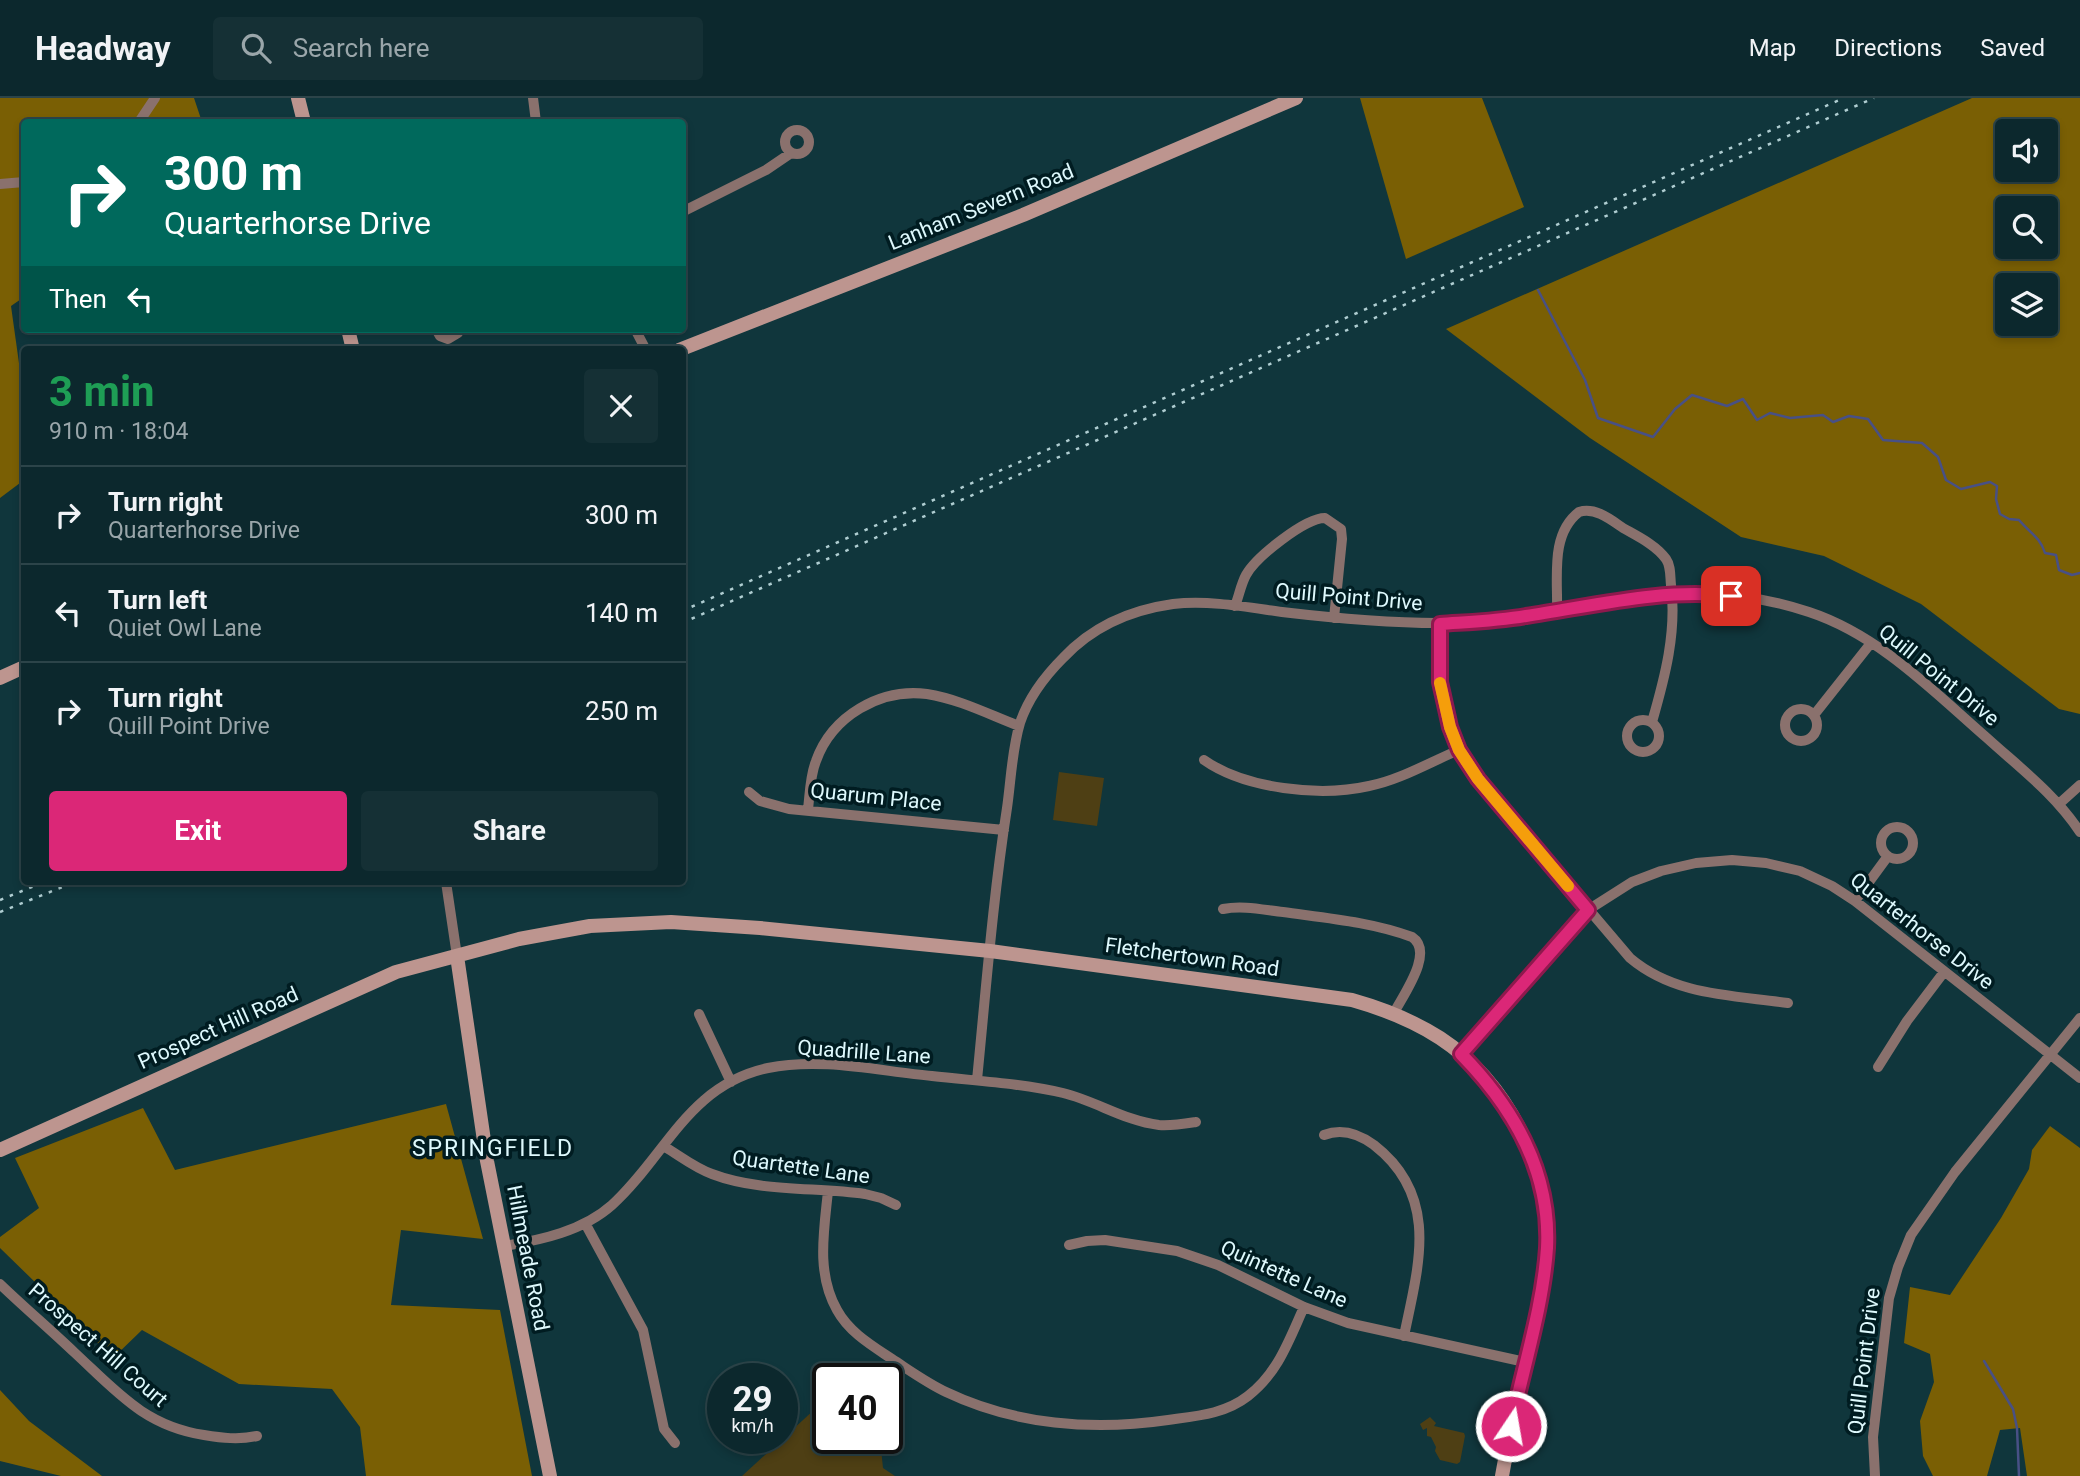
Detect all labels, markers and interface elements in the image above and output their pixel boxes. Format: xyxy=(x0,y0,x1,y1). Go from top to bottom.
search box xyxy=(213,17,703,80)
text: Headway xyxy=(35,29,171,68)
icon: search xyxy=(237,29,275,67)
text: Search here xyxy=(293,33,429,63)
text: Map xyxy=(1749,34,1796,62)
text: Directions xyxy=(1834,34,1942,62)
text: Saved xyxy=(1980,34,2045,62)
map controls xyxy=(1995,119,2058,336)
button: sound xyxy=(1995,119,2058,182)
text: 300 m xyxy=(164,145,303,202)
icon: right xyxy=(49,147,140,238)
street label: Lanham Severn Road xyxy=(885,159,1077,255)
button: search xyxy=(1995,196,2058,259)
text: Quarterhorse Drive xyxy=(164,204,431,242)
button: layers xyxy=(1995,273,2058,336)
icon: left xyxy=(121,280,159,318)
text: Then xyxy=(49,284,107,314)
text: 3 min xyxy=(49,367,155,416)
button: close xyxy=(584,369,658,443)
text: 910 m · 18:04 xyxy=(49,418,188,445)
text: Turn right xyxy=(108,487,223,517)
icon: right xyxy=(49,496,87,534)
text: 300 m xyxy=(585,500,658,530)
text: Quarterhorse Drive xyxy=(108,517,300,544)
pin xyxy=(1701,566,1761,626)
icon: arrive xyxy=(1712,577,1750,615)
street label: Quill Point Drive xyxy=(1274,579,1424,615)
text: Turn left xyxy=(108,585,207,615)
icon: left xyxy=(49,594,87,632)
text: 140 m xyxy=(585,598,658,628)
text: Quiet Owl Lane xyxy=(108,615,262,642)
street label: Quill Point Drive xyxy=(1874,619,2004,731)
text: Turn right xyxy=(108,683,223,713)
icon: right xyxy=(49,692,87,730)
text: 250 m xyxy=(585,696,658,726)
text: Quill Point Drive xyxy=(108,713,270,740)
street label: Quarum Place xyxy=(809,778,943,816)
button: Exit xyxy=(49,791,347,871)
button: Share xyxy=(361,791,658,871)
street label: Quarterhorse Drive xyxy=(1846,868,1998,994)
street label: Fletchertown Road xyxy=(1103,933,1281,981)
street label: Prospect Hill Road xyxy=(134,982,302,1074)
street label: Quadrille Lane xyxy=(797,1035,931,1069)
district label: SPRINGFIELD xyxy=(412,1135,574,1162)
street label: Quartette Lane xyxy=(731,1145,871,1189)
street label: Hillmeade Road xyxy=(502,1183,554,1333)
street label: Quintette Lane xyxy=(1217,1235,1351,1313)
street label: Prospect Hill Court xyxy=(24,1278,172,1412)
street label: Quill Point Drive xyxy=(1843,1286,1885,1436)
speed limit sign: 40 xyxy=(812,1363,903,1454)
text: 29 xyxy=(732,1379,773,1420)
position arrow xyxy=(1474,1389,1548,1463)
text: km/h xyxy=(731,1415,774,1436)

